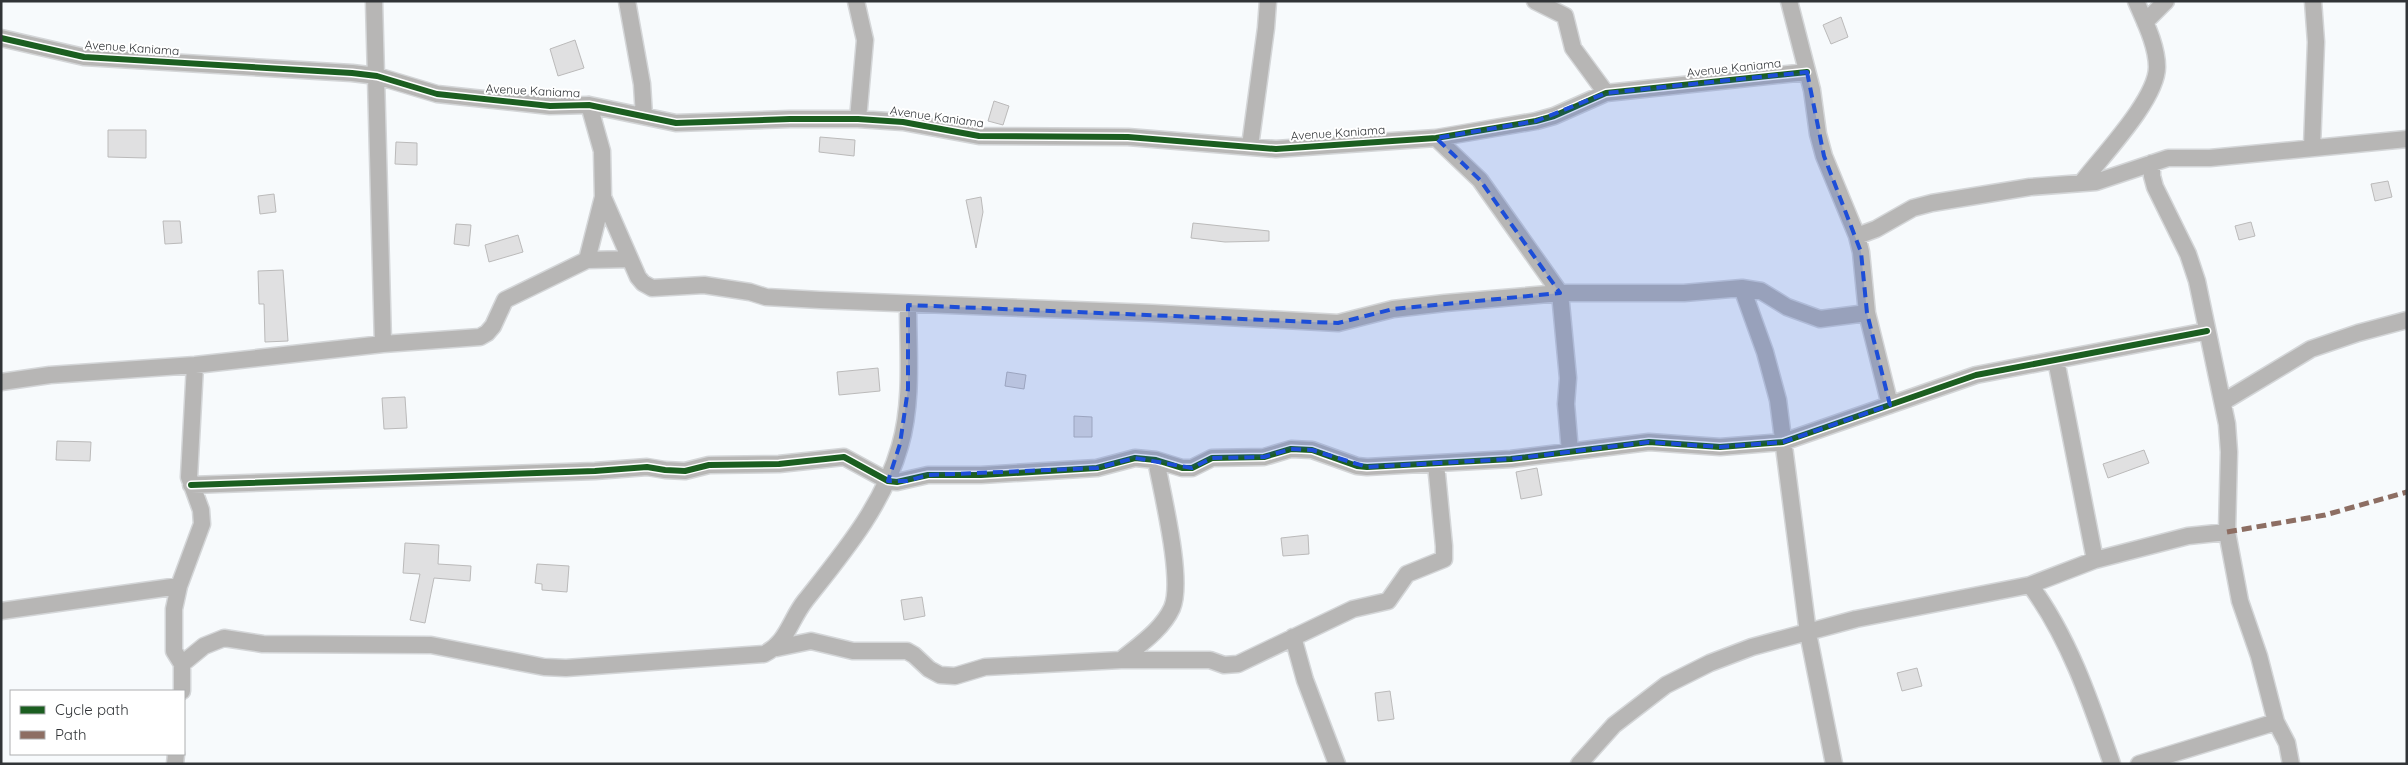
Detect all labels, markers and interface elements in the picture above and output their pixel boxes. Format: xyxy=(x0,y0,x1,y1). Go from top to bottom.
street label: Avenue Kaniama xyxy=(84,37,180,58)
street label: Avenue Kaniama xyxy=(1686,55,1782,80)
street label: Avenue Kaniama xyxy=(485,81,581,100)
street label: Avenue Kaniama xyxy=(889,102,985,131)
street label: Avenue Kaniama xyxy=(1290,122,1386,143)
legend xyxy=(10,690,185,755)
text: Cycle path xyxy=(55,700,129,719)
text: Path xyxy=(55,725,87,744)

